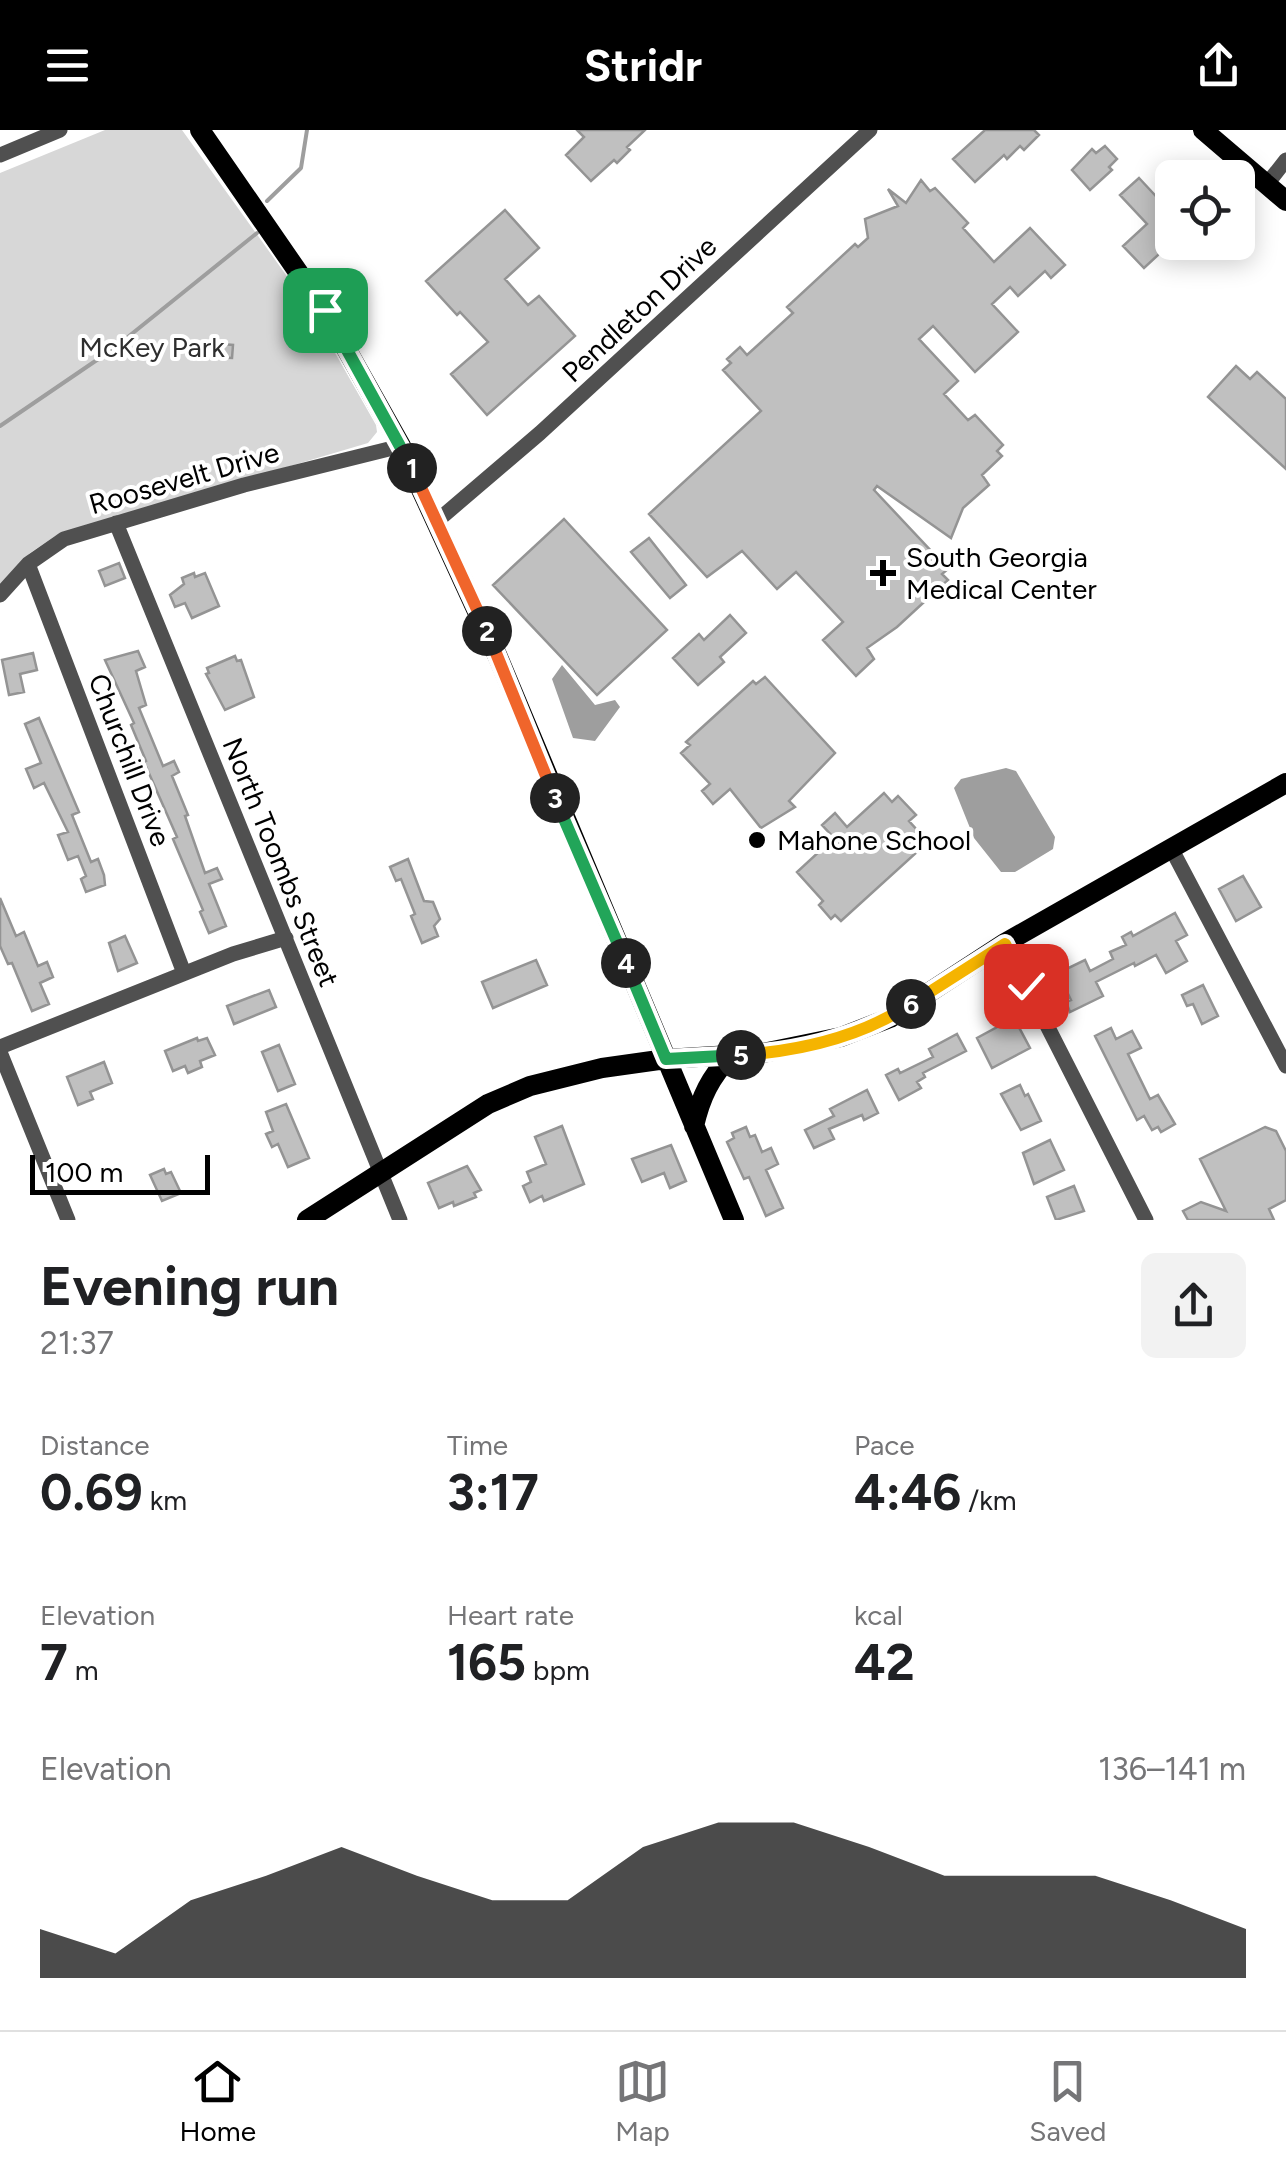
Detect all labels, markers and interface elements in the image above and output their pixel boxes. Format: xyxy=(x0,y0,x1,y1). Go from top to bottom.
icon: menu xyxy=(40,38,95,93)
text: Stridr xyxy=(584,38,702,92)
icon: share xyxy=(1191,38,1246,93)
map controls xyxy=(1155,160,1255,260)
button: locate xyxy=(1155,160,1255,260)
street label: Pendleton Drive xyxy=(555,229,723,389)
pin xyxy=(283,268,368,353)
icon: arrive xyxy=(298,283,353,338)
park label: McKey Park xyxy=(79,330,225,364)
street label: Roosevelt Drive xyxy=(85,435,283,521)
pin: 1 xyxy=(387,443,437,493)
text: 1 xyxy=(406,451,418,485)
place label: South Georgia Medical Center xyxy=(906,540,1097,606)
marker: South Georgia Medical Center xyxy=(870,560,896,586)
pin: 2 xyxy=(462,606,512,656)
text: 2 xyxy=(479,614,495,648)
street label: Churchill Drive xyxy=(81,669,179,851)
street label: North Toombs Street xyxy=(216,733,346,991)
pin: 3 xyxy=(530,773,580,823)
text: 3 xyxy=(547,781,563,815)
place label: Mahone School xyxy=(777,823,971,857)
marker: Mahone School xyxy=(746,829,768,851)
pin: 4 xyxy=(601,938,651,988)
pin xyxy=(984,944,1069,1029)
text: 4 xyxy=(617,946,635,980)
icon: check xyxy=(999,959,1054,1014)
pin: 6 xyxy=(886,979,936,1029)
text: 6 xyxy=(903,987,919,1021)
pin: 5 xyxy=(716,1030,766,1080)
text: 5 xyxy=(733,1038,749,1072)
scale bar xyxy=(30,1150,210,1194)
text: 100 m xyxy=(45,1155,123,1189)
text: Evening run xyxy=(40,1253,339,1319)
button: share xyxy=(1141,1253,1246,1358)
text: 21:37 xyxy=(40,1324,114,1362)
text: Distance xyxy=(40,1428,150,1462)
text: Time xyxy=(447,1428,508,1462)
text: Pace xyxy=(854,1428,915,1462)
text: 0.69 xyxy=(40,1462,143,1523)
text: 3:17 xyxy=(447,1462,539,1523)
text: 4:46 xyxy=(854,1462,961,1523)
text: km xyxy=(143,1483,187,1517)
text: /km xyxy=(961,1483,1017,1517)
text: Elevation xyxy=(40,1598,155,1632)
text: Heart rate xyxy=(447,1598,574,1632)
text: kcal xyxy=(854,1598,903,1632)
text: 7 xyxy=(40,1632,68,1693)
text: 165 xyxy=(447,1632,526,1693)
text: 42 xyxy=(854,1632,915,1693)
text: m xyxy=(68,1653,99,1687)
text: bpm xyxy=(526,1653,590,1687)
text: Elevation xyxy=(40,1750,172,1788)
text: 136–141 m xyxy=(1098,1750,1246,1788)
tab: Home xyxy=(180,2054,256,2148)
tab: Map xyxy=(615,2054,670,2148)
tab: Saved xyxy=(1029,2054,1106,2148)

